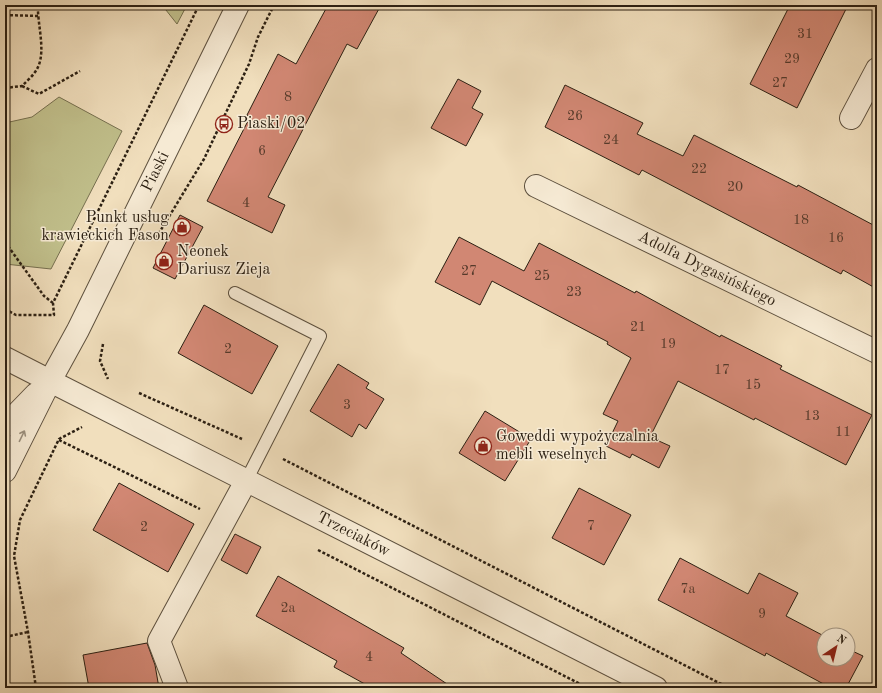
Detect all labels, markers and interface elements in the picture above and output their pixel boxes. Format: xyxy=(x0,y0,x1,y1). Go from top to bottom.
house number: 31 xyxy=(797,27,813,41)
house number: 29 xyxy=(784,52,800,66)
house number: 27 xyxy=(772,76,788,90)
house number: 8 xyxy=(284,90,292,104)
house number: 26 xyxy=(567,109,583,123)
bus stop icon: Piaski/02 xyxy=(214,114,234,134)
place label: Piaski/02 xyxy=(237,116,305,132)
house number: 24 xyxy=(603,133,619,147)
house number: 6 xyxy=(258,144,266,158)
street label: Piaski xyxy=(139,149,172,195)
house number: 22 xyxy=(691,162,707,176)
house number: 20 xyxy=(727,180,743,194)
house number: 4 xyxy=(242,196,250,210)
place label: Punkt usług krawieckich Fason xyxy=(42,210,169,244)
house number: 18 xyxy=(793,213,809,227)
shop icon: Punkt usług krawieckich Fason xyxy=(172,217,192,237)
street label: Adolfa Dygasińskiego xyxy=(635,229,779,310)
house number: 16 xyxy=(828,231,844,245)
place label: Neonek Dariusz Zieja xyxy=(177,244,271,278)
shop icon: Neonek Dariusz Zieja xyxy=(154,251,174,271)
house number: 27 xyxy=(461,264,477,278)
house number: 25 xyxy=(534,269,550,283)
house number: 23 xyxy=(566,285,582,299)
house number: 21 xyxy=(630,320,646,334)
house number: 19 xyxy=(660,337,676,351)
house number: 2 xyxy=(224,342,232,356)
house number: 17 xyxy=(714,363,730,377)
house number: 15 xyxy=(745,378,761,392)
house number: 3 xyxy=(343,398,351,412)
house number: 13 xyxy=(804,409,820,423)
house number: 11 xyxy=(835,425,851,439)
place label: Goweddi wypożyczalnia mebli weselnych xyxy=(496,429,659,463)
one-way arrow xyxy=(19,431,26,443)
shop icon: Goweddi wypożyczalnia mebli weselnych xyxy=(473,436,493,456)
street label: Trzeciaków xyxy=(314,509,393,560)
house number: 7 xyxy=(587,519,595,533)
house number: 2 xyxy=(140,520,148,534)
house number: 7a xyxy=(680,582,696,596)
house number: 2a xyxy=(280,601,296,615)
house number: 9 xyxy=(758,607,766,621)
north arrow xyxy=(816,627,856,667)
text: N xyxy=(834,633,848,647)
house number: 4 xyxy=(365,650,373,664)

